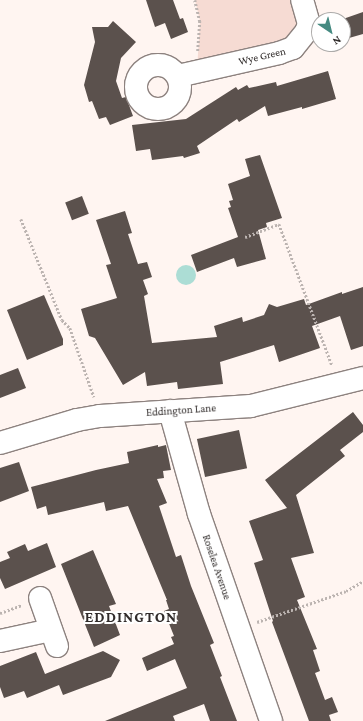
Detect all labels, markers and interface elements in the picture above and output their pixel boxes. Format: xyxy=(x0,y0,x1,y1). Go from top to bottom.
north arrow xyxy=(311,12,351,52)
text: N xyxy=(331,34,344,48)
street label: Wye Green xyxy=(237,44,287,68)
street label: Eddington Lane xyxy=(146,401,216,419)
street label: Roselea Avenue xyxy=(200,533,234,601)
district label: EDDINGTON xyxy=(85,609,177,627)

